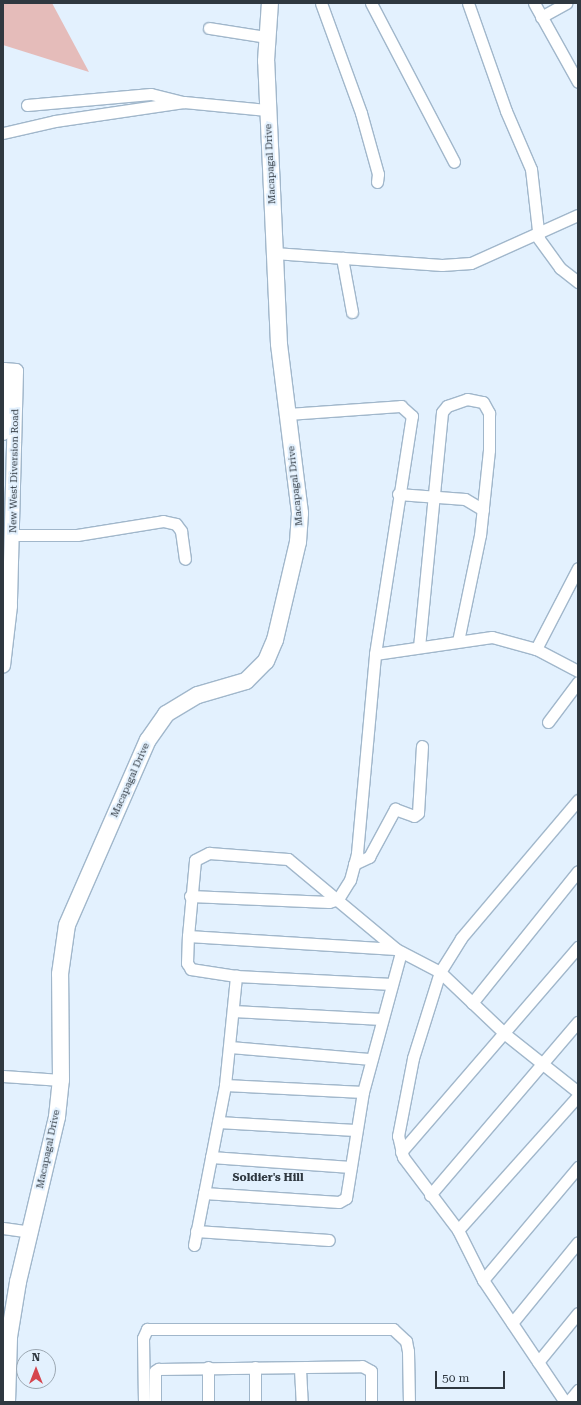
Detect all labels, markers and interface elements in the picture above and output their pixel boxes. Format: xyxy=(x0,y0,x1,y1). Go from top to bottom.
street label: Macapagal Drive xyxy=(262,124,278,204)
street label: New West Diversion Road xyxy=(7,409,21,533)
street label: Macapagal Drive xyxy=(285,445,305,527)
street label: Macapagal Drive xyxy=(108,741,152,819)
street label: Macapagal Drive xyxy=(34,1108,62,1190)
district label: Soldier's Hill xyxy=(232,1171,304,1185)
north arrow xyxy=(16,1349,56,1389)
text: N xyxy=(32,1351,40,1364)
scale bar xyxy=(437,1363,507,1389)
text: 50 m xyxy=(442,1371,469,1385)

